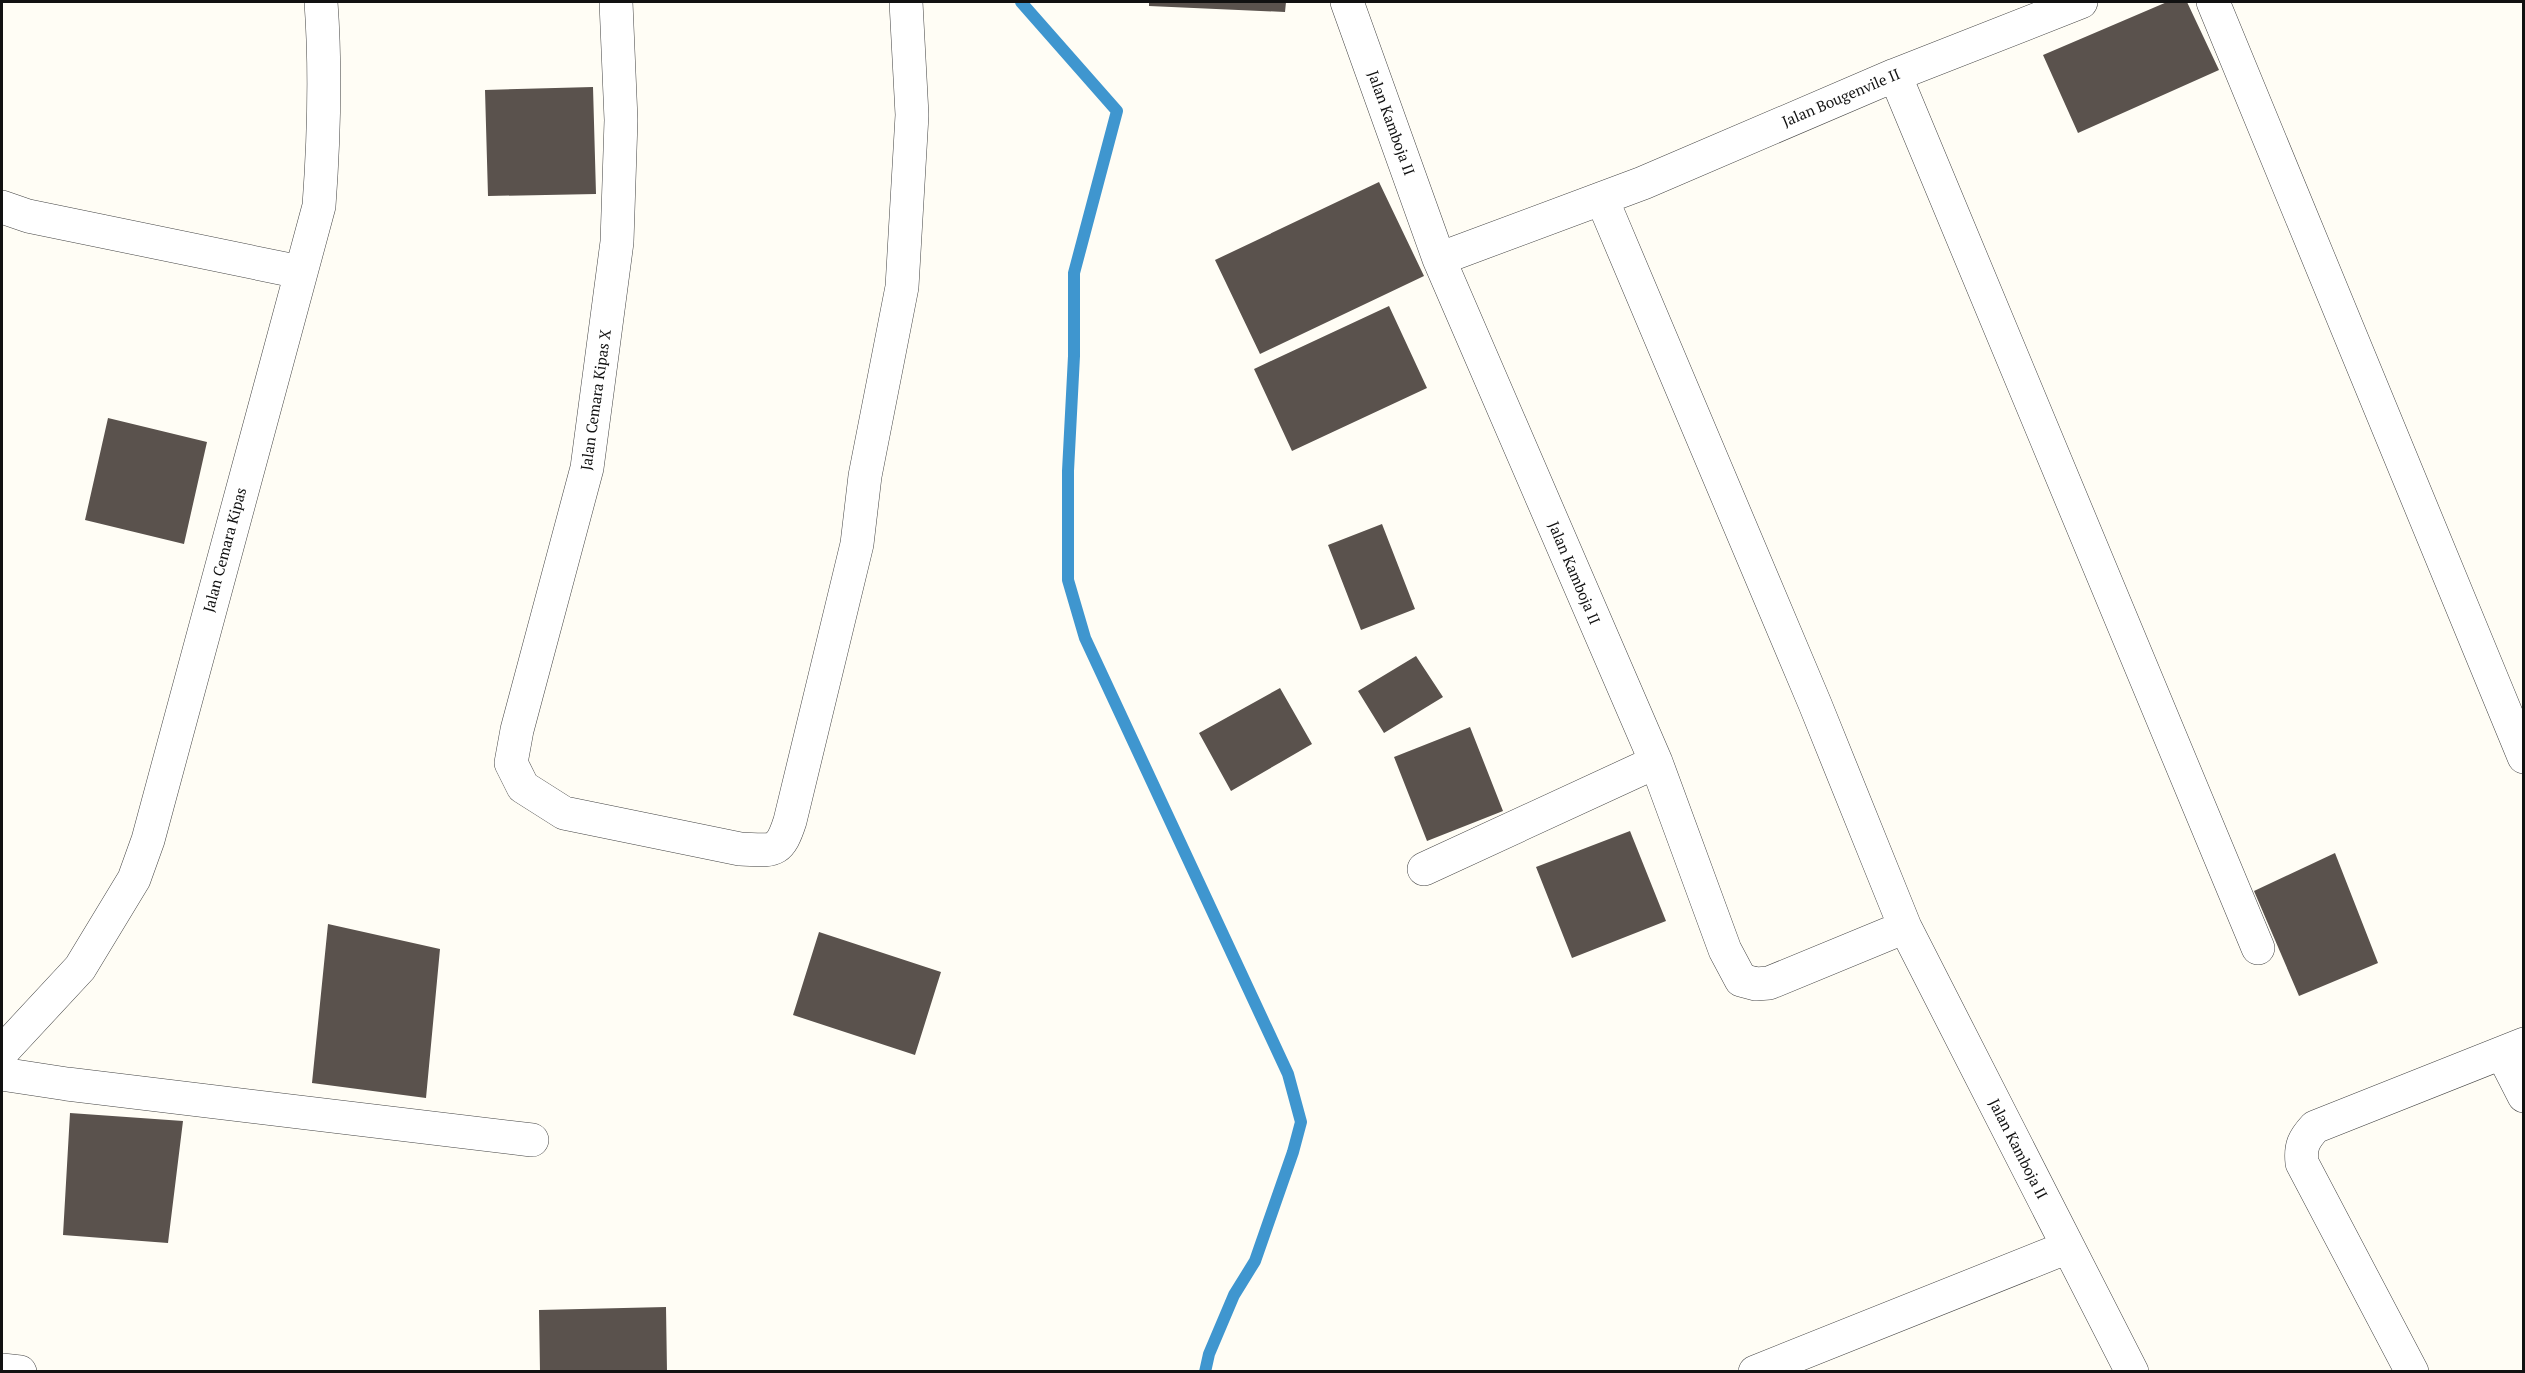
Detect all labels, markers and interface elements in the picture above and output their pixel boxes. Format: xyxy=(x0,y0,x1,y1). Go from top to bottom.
street label: Jalan Bougenvile II xyxy=(1779,63,1903,131)
street label: Jalan Kamboja II xyxy=(1364,67,1420,178)
street label: Jalan Cemara Kipas X xyxy=(575,328,615,472)
street label: Jalan Cemara Kipas xyxy=(198,485,250,614)
street label: Jalan Kamboja II xyxy=(1544,518,1606,627)
street label: Jalan Kamboja II xyxy=(1985,1095,2053,1202)

